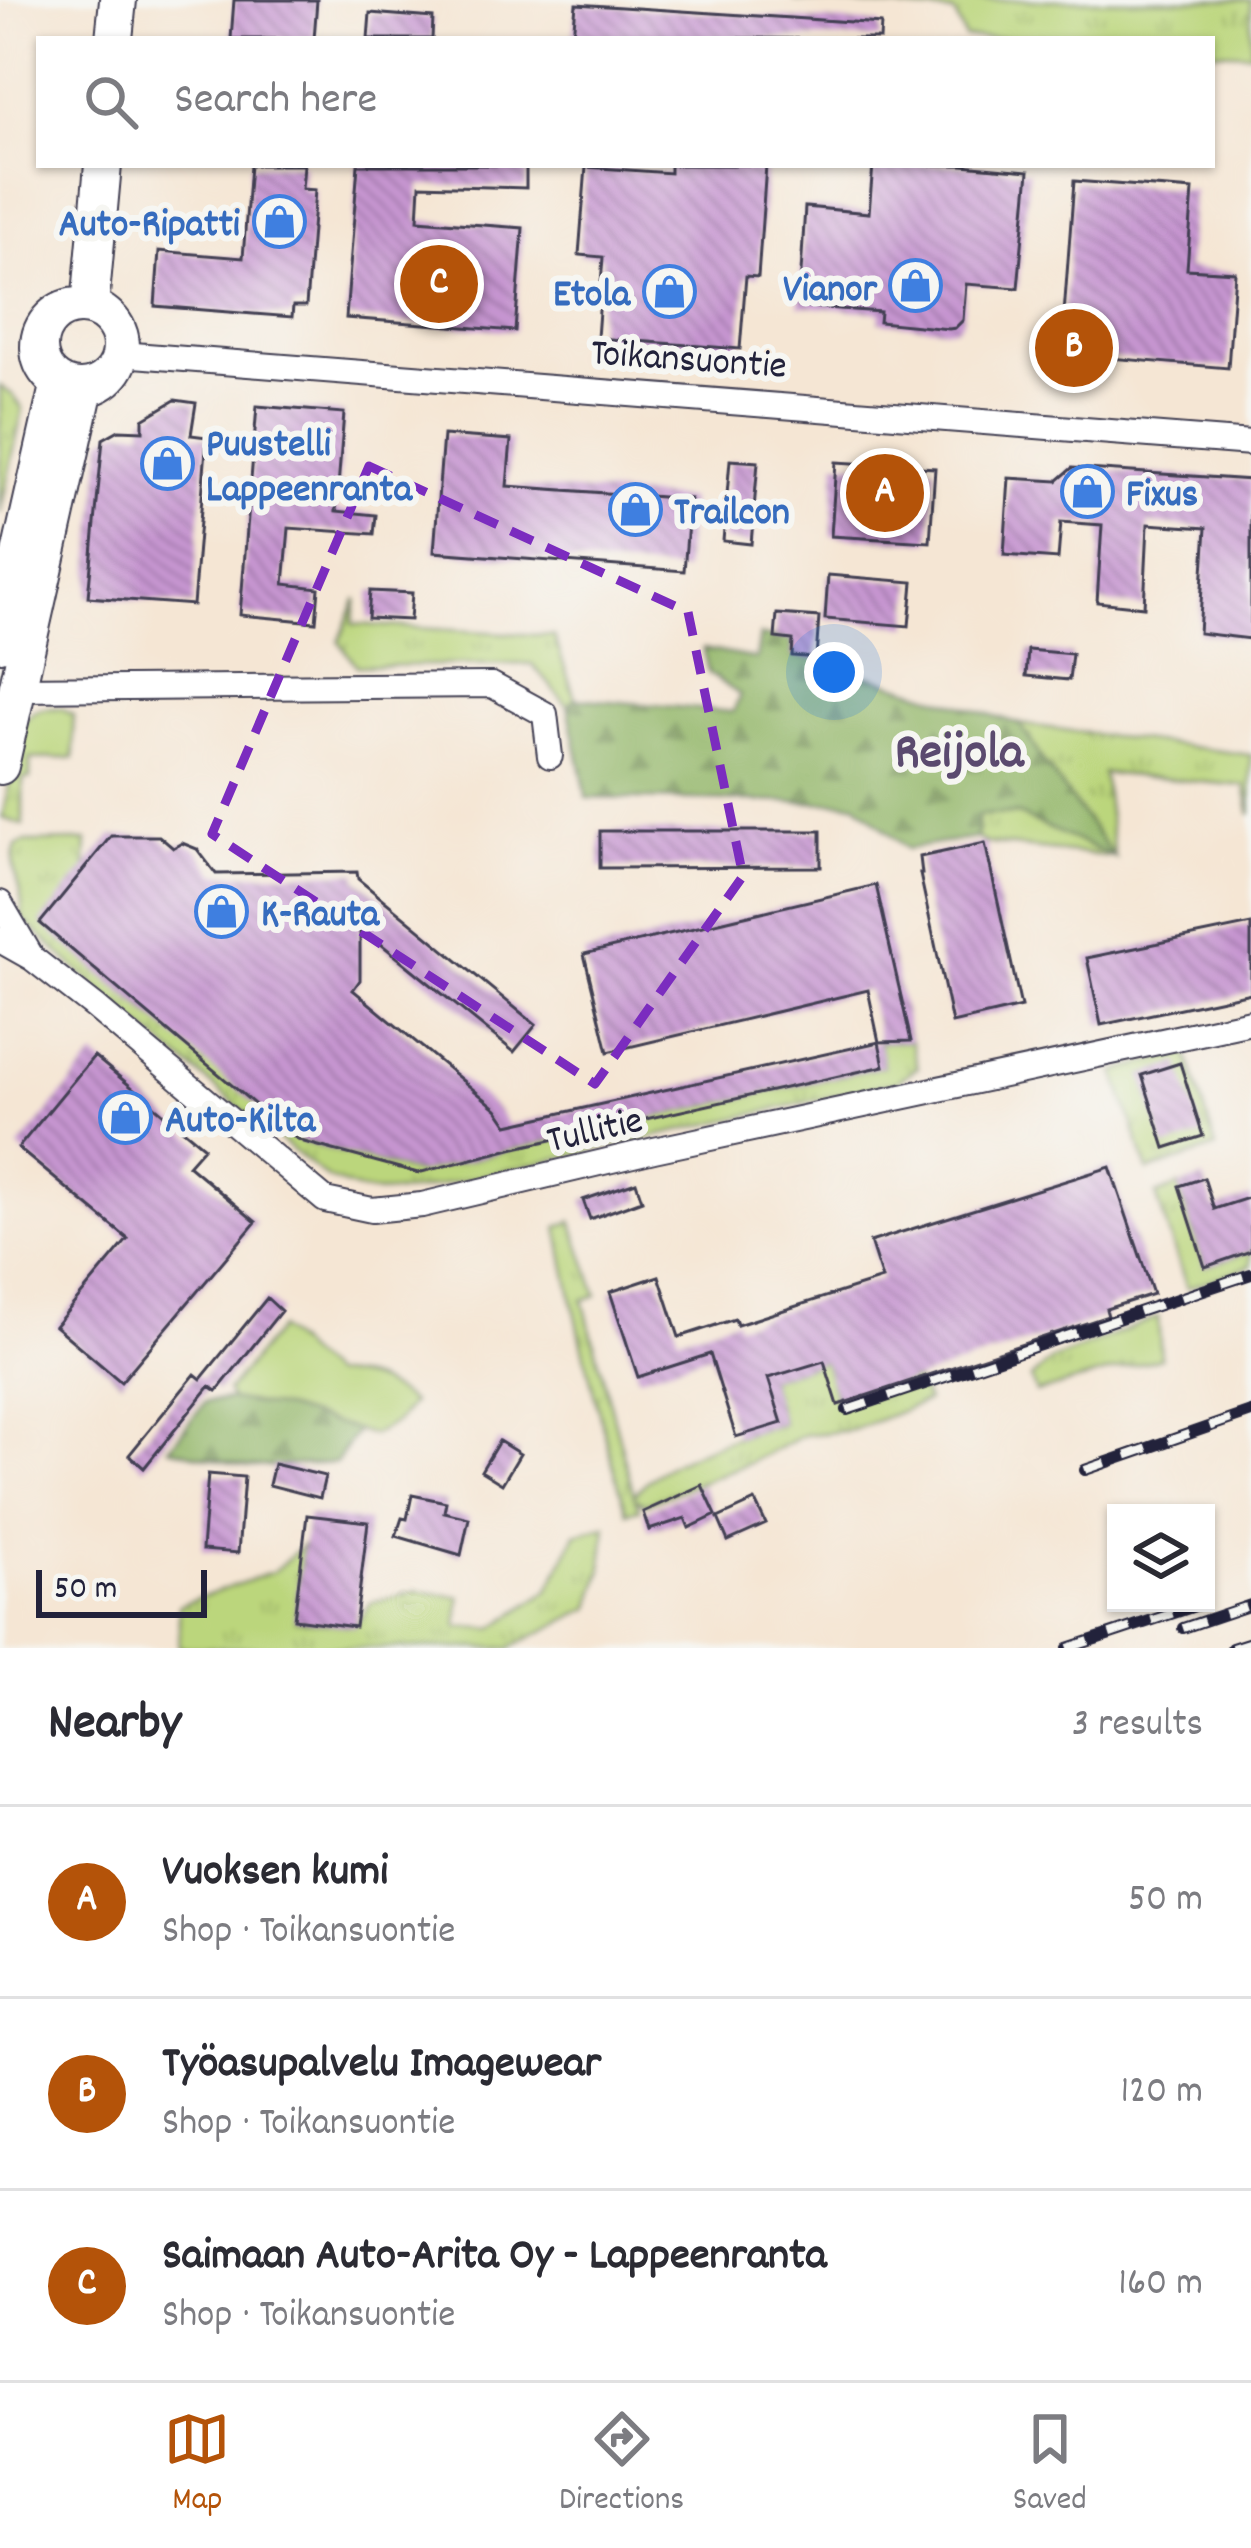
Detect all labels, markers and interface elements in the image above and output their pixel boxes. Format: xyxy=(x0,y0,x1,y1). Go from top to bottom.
search box xyxy=(36,36,1215,168)
icon: search xyxy=(78,69,144,135)
text: Search here xyxy=(174,70,377,134)
shop icon: Auto-Ripatti xyxy=(251,193,307,249)
place label: Auto-Ripatti xyxy=(58,200,240,255)
pin: C xyxy=(400,239,478,329)
shop icon: Vianor xyxy=(888,258,944,314)
shop icon: Etola xyxy=(641,263,697,319)
place label: Vianor xyxy=(783,265,878,320)
place label: Etola xyxy=(553,270,632,325)
pin: B xyxy=(1035,303,1113,393)
street label: Toikansuontie xyxy=(589,328,788,397)
place label: Puustelli Lappeenranta xyxy=(206,420,414,520)
shop icon: Puustelli Lappeenranta xyxy=(139,435,195,491)
pin: A xyxy=(846,448,924,538)
shop icon: Fixus xyxy=(1059,463,1115,519)
place label: Fixus xyxy=(1126,470,1198,525)
shop icon: Trailcon xyxy=(607,481,663,537)
place label: Trailcon xyxy=(674,488,790,543)
your location xyxy=(804,642,864,702)
district label: Reijola xyxy=(895,720,1025,792)
shop icon: K-Rauta xyxy=(194,883,250,939)
place label: K-Rauta xyxy=(261,890,381,945)
shop icon: Auto-Kilta xyxy=(98,1089,154,1145)
place label: Auto-Kilta xyxy=(165,1096,317,1151)
street label: Tullitie xyxy=(542,1096,649,1171)
map controls xyxy=(1107,1504,1215,1612)
button: layers xyxy=(1107,1504,1215,1612)
scale bar xyxy=(36,1564,207,1617)
text: 50 m xyxy=(54,1567,118,1614)
text: Nearby xyxy=(48,1690,181,1762)
text: 3 results xyxy=(1072,1699,1203,1754)
text: Vuoksen kumi xyxy=(162,1842,388,1906)
text: A xyxy=(76,1874,98,1929)
text: 50 m xyxy=(1128,1874,1203,1929)
text: Shop · Toikansuontie xyxy=(162,1906,455,1961)
text: Työasupalvelu Imagewear xyxy=(162,2034,601,2098)
text: B xyxy=(78,2066,96,2121)
text: 120 m xyxy=(1120,2066,1203,2121)
text: Shop · Toikansuontie xyxy=(162,2098,455,2153)
text: Saimaan Auto-Arita Oy - Lappeenranta xyxy=(162,2226,827,2290)
text: C xyxy=(77,2258,97,2313)
text: 160 m xyxy=(1118,2258,1203,2313)
text: Shop · Toikansuontie xyxy=(162,2290,455,2345)
tab: Map xyxy=(164,2406,230,2525)
tab: Directions xyxy=(559,2406,684,2525)
tab: Saved xyxy=(1013,2406,1087,2525)

